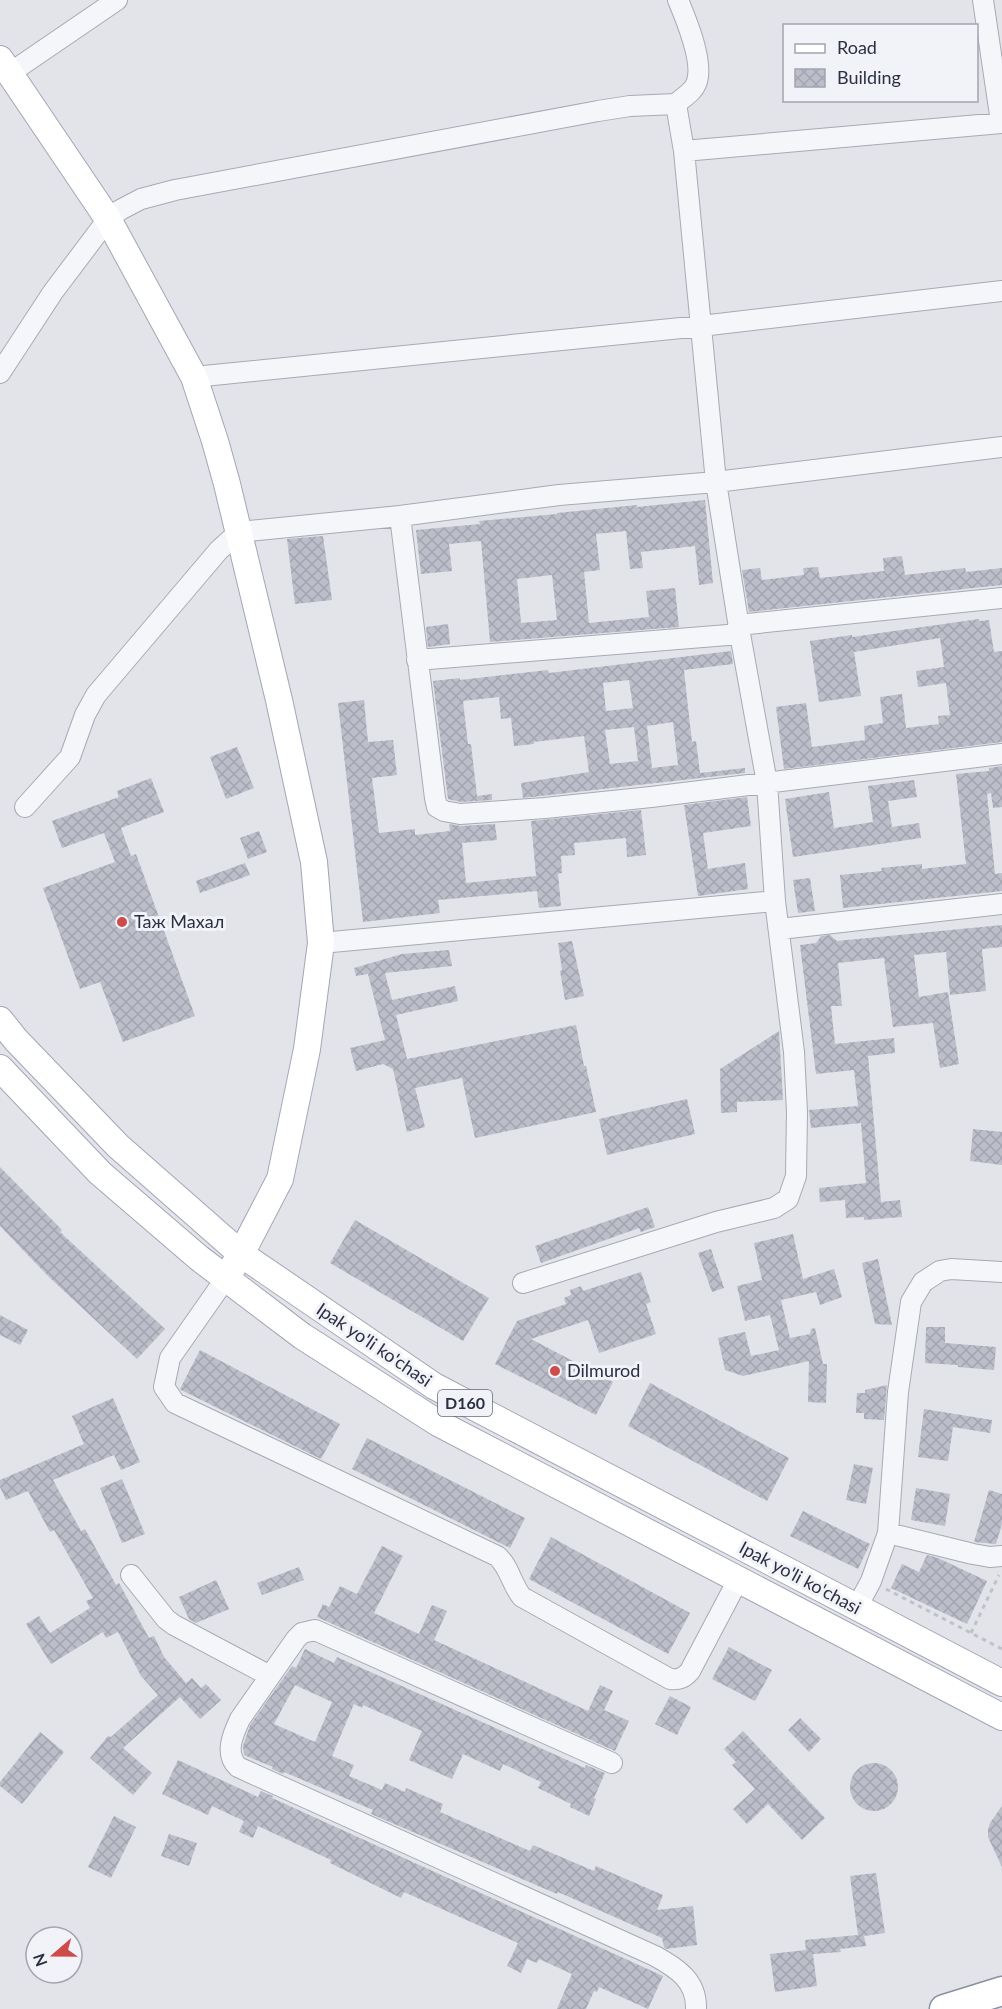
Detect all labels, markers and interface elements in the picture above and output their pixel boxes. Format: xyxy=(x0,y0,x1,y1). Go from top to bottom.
legend xyxy=(783,24,978,102)
text: Road xyxy=(837,36,877,58)
text: Building xyxy=(837,66,901,88)
place label: Таж Махал xyxy=(134,910,224,932)
marker: Таж Махал xyxy=(115,915,129,929)
street label: Ipak yo'li ko'chasi xyxy=(313,1297,436,1391)
place label: Dilmurod xyxy=(567,1359,640,1381)
marker: Dilmurod xyxy=(548,1364,562,1378)
road number: D160 xyxy=(438,1390,492,1416)
street label: Ipak yo'li ko'chasi xyxy=(736,1536,865,1618)
north arrow xyxy=(24,1925,84,1985)
text: N xyxy=(28,1951,50,1969)

